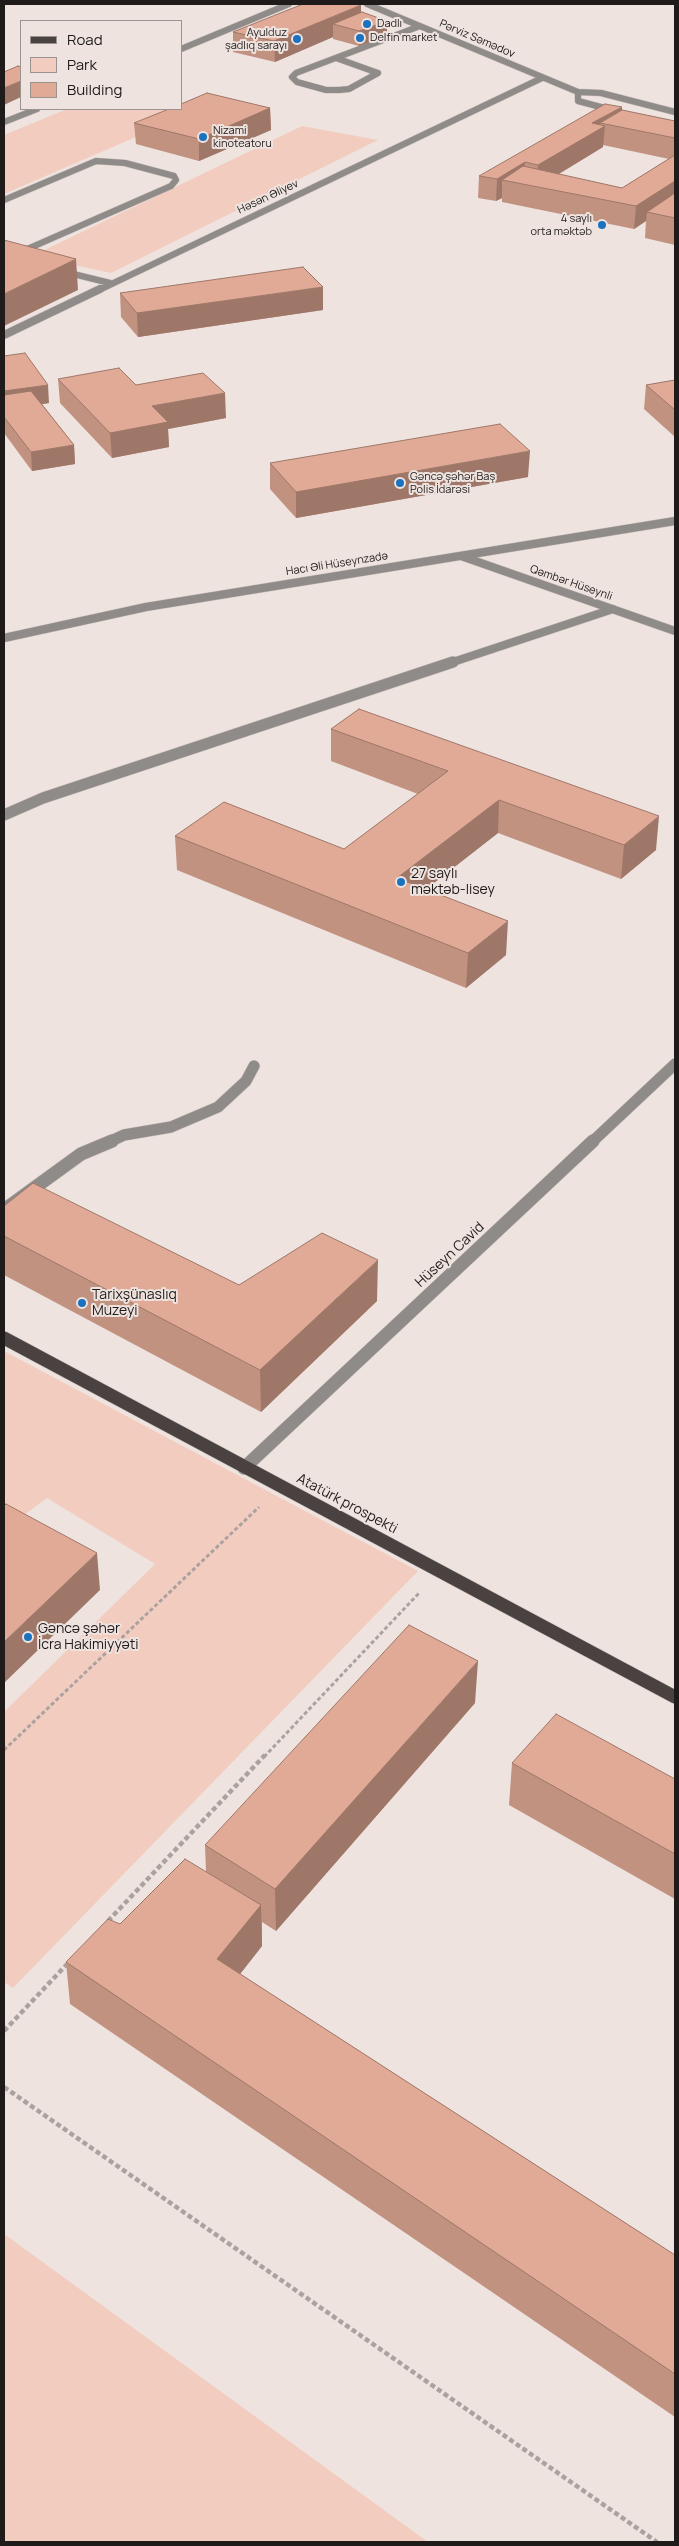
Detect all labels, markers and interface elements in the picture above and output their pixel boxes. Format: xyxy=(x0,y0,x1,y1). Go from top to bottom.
place label: Dadlı xyxy=(377,17,402,31)
street label: Pərviz Səmədov xyxy=(437,17,517,61)
marker: Dadlı xyxy=(361,18,373,30)
legend xyxy=(20,20,182,110)
place label: Ayulduz şadlıq sarayı xyxy=(225,26,287,52)
text: Road xyxy=(67,29,103,50)
place label: Delfin market xyxy=(370,31,437,45)
marker: Delfin market xyxy=(354,32,366,44)
marker: Ayulduz şadlıq sarayı xyxy=(291,33,303,45)
text: Park xyxy=(67,54,97,75)
text: Building xyxy=(67,79,122,100)
place label: Nizami kinoteatoru xyxy=(213,124,272,150)
marker: Nizami kinoteatoru xyxy=(197,131,209,143)
street label: Həsən Əliyev xyxy=(235,177,301,217)
place label: 4 saylı orta məktəb xyxy=(531,212,592,238)
marker: 4 saylı orta məktəb xyxy=(596,219,608,231)
place label: Gəncə şəhər Baş Polis İdarəsi xyxy=(410,470,495,496)
marker: Gəncə şəhər Baş Polis İdarəsi xyxy=(394,477,406,489)
street label: Hacı Əli Hüseynzadə xyxy=(285,549,389,579)
street label: Qəmbər Hüseynli xyxy=(528,563,614,603)
place label: 27 saylı məktəb-lisey xyxy=(411,866,495,899)
marker: 27 saylı məktəb-lisey xyxy=(395,876,407,888)
street label: Hüseyn Cavid xyxy=(412,1219,488,1291)
place label: Tarixşünaslıq Muzeyi xyxy=(92,1287,177,1320)
marker: Tarixşünaslıq Muzeyi xyxy=(76,1297,88,1309)
street label: Atatürk prospekti xyxy=(294,1470,400,1538)
place label: Gəncə şəhər İcra Hakimiyyəti xyxy=(38,1621,139,1654)
marker: Gəncə şəhər İcra Hakimiyyəti xyxy=(22,1631,34,1643)

